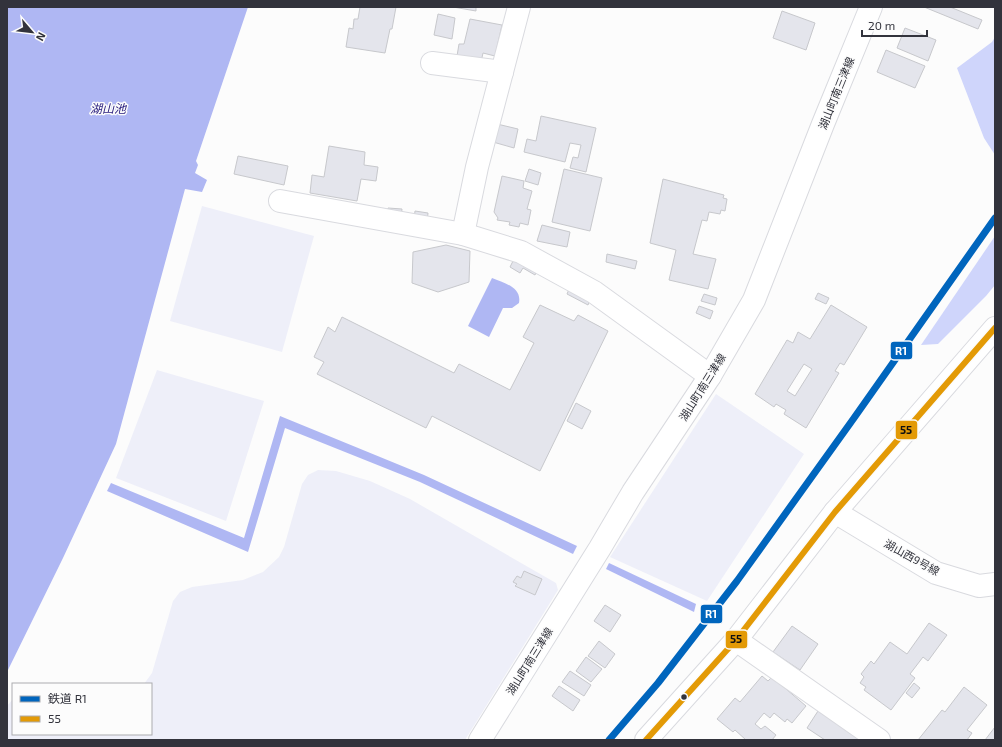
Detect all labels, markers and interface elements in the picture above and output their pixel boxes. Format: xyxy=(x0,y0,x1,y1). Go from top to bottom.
north arrow xyxy=(12,12,52,52)
scale bar xyxy=(862,12,927,38)
text: 20 m xyxy=(868,18,895,32)
text: N xyxy=(34,30,49,44)
street label: 湖山町南三津線 xyxy=(816,55,856,131)
water label: 湖山池 xyxy=(90,101,127,115)
line badge: R1 xyxy=(890,341,913,360)
text: R1 xyxy=(895,344,907,357)
street label: 湖山町南三津線 xyxy=(676,351,728,423)
line badge: 55 xyxy=(895,420,918,440)
text: 55 xyxy=(900,423,912,436)
street label: 湖山西9号線 xyxy=(882,536,942,578)
line badge: R1 xyxy=(700,604,723,624)
text: R1 xyxy=(705,607,717,620)
street label: 湖山町南三津線 xyxy=(503,625,555,697)
line badge: 55 xyxy=(725,630,748,649)
text: 55 xyxy=(730,632,742,645)
legend xyxy=(12,683,152,735)
text: 鉄道 R1 xyxy=(48,691,87,705)
unlabelled marker xyxy=(679,692,689,702)
text: 55 xyxy=(48,711,61,725)

